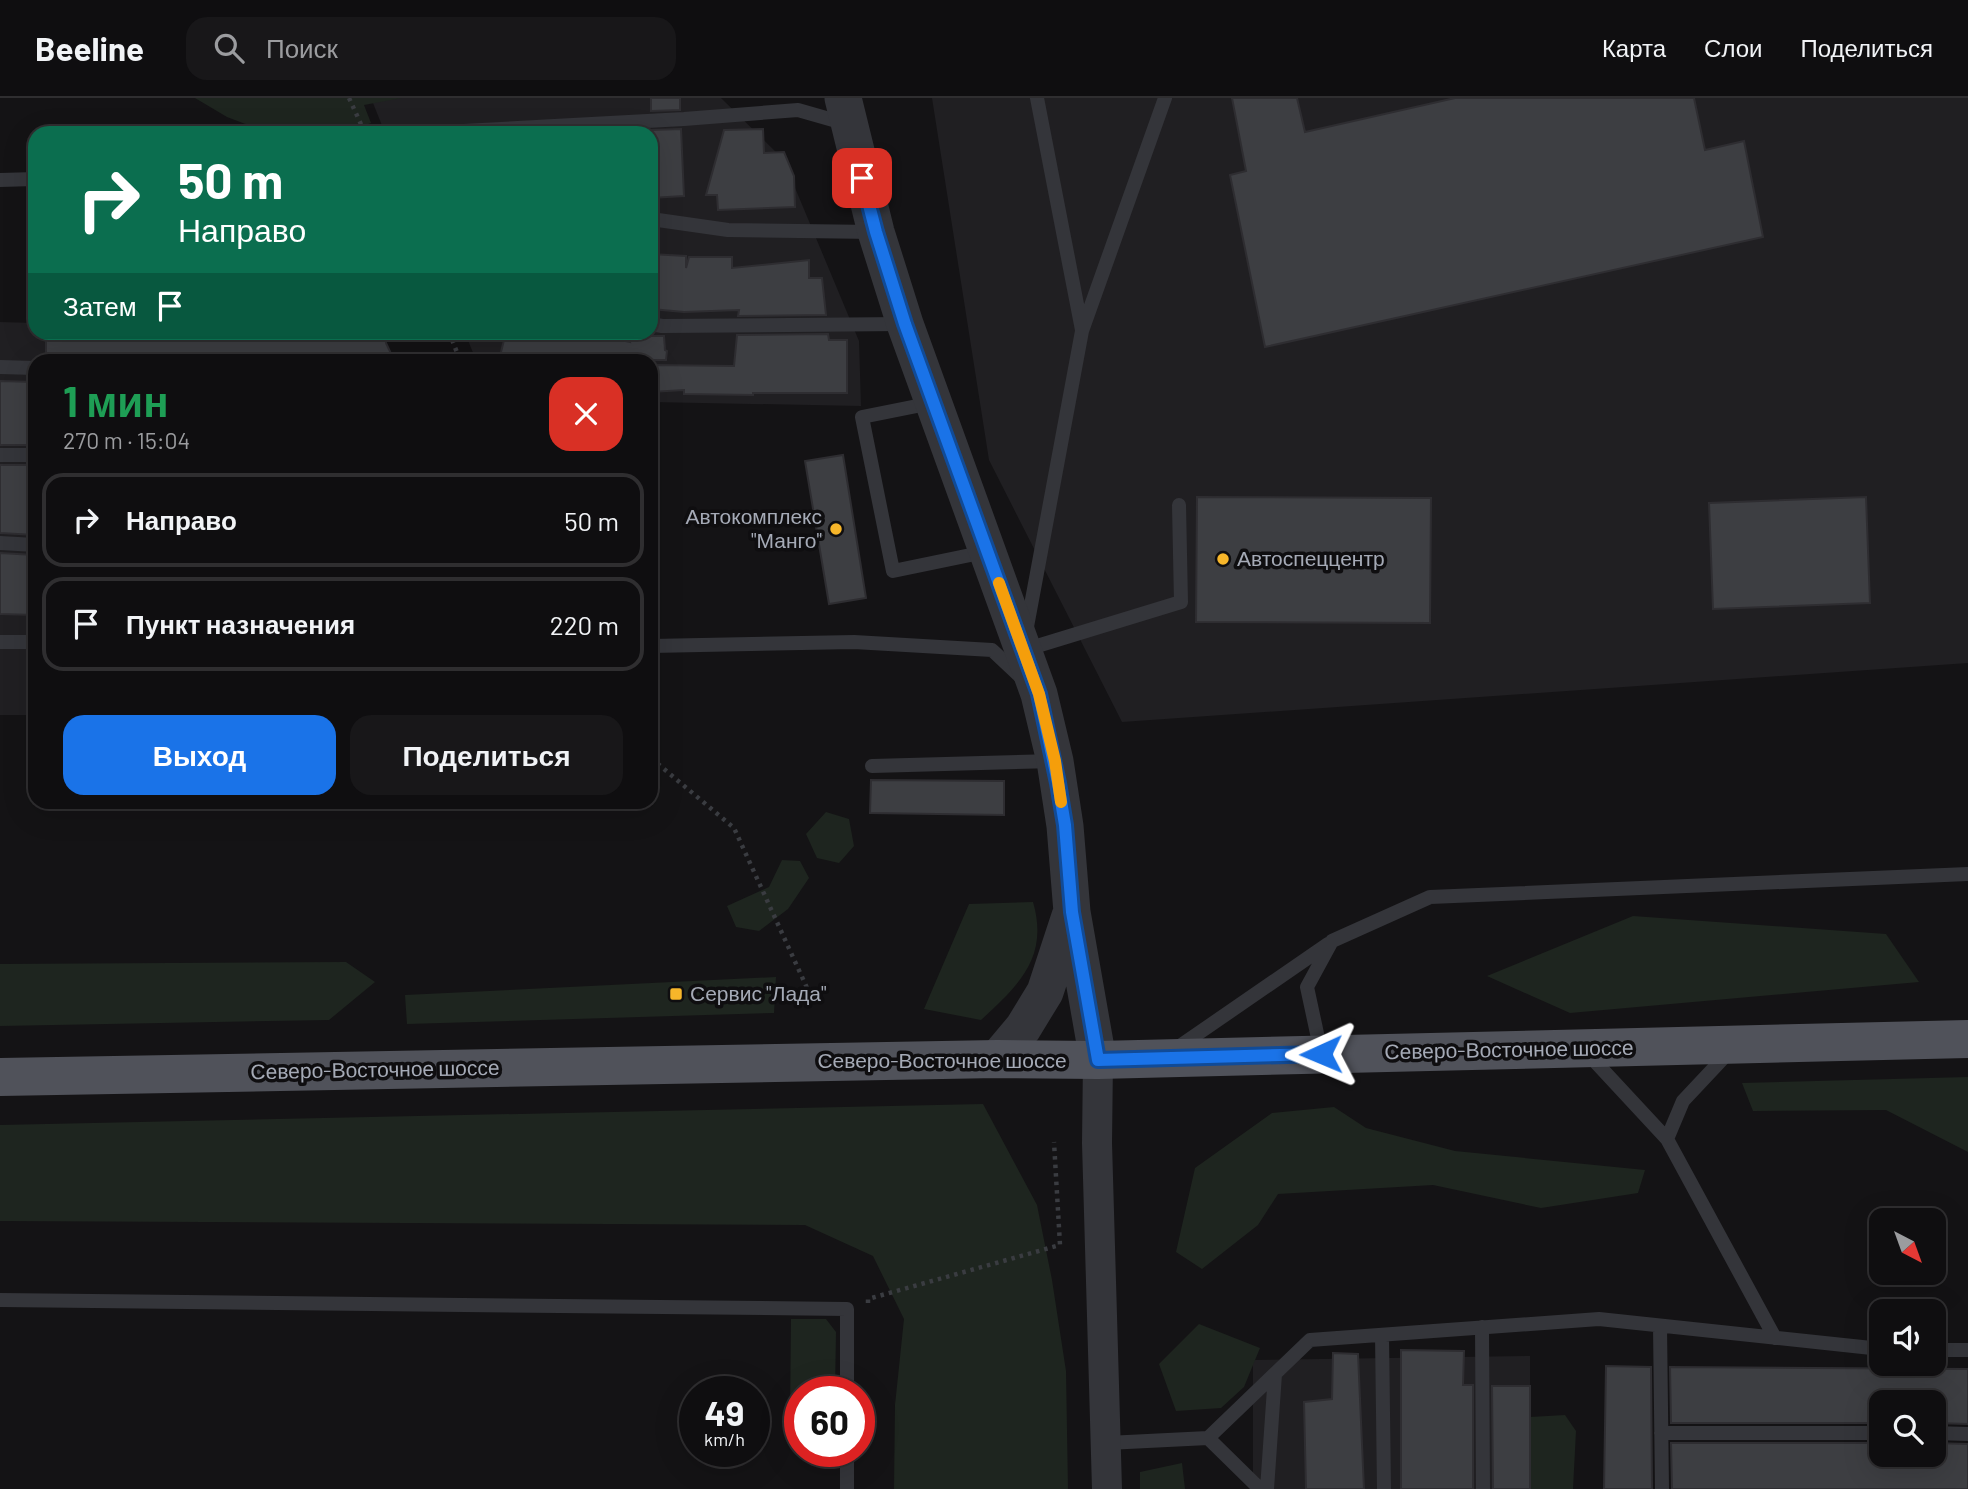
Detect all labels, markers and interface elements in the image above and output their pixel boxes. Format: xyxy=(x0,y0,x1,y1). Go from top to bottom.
search box xyxy=(186,17,676,80)
text: Beeline xyxy=(35,28,144,68)
icon: search xyxy=(210,29,248,67)
text: Поиск xyxy=(266,32,338,63)
text: Карта xyxy=(1602,33,1666,62)
text: Слои xyxy=(1704,33,1762,62)
text: Поделиться xyxy=(1800,33,1933,62)
pin xyxy=(832,148,892,208)
text: 50 m xyxy=(178,150,283,209)
icon: right xyxy=(63,154,154,245)
icon: arrive xyxy=(843,159,881,197)
text: Направо xyxy=(178,210,306,248)
icon: arrive xyxy=(151,287,189,325)
text: Затем xyxy=(63,290,137,321)
text: 1 мин xyxy=(63,375,169,425)
button: close xyxy=(549,377,623,451)
text: 270 m · 15:04 xyxy=(63,426,190,454)
icon: right xyxy=(67,501,105,539)
place label: Автокомплекс "Манго" xyxy=(685,503,822,552)
text: Направо xyxy=(126,504,237,535)
text: 50 m xyxy=(564,505,619,536)
marker: Автокомплекс "Манго" xyxy=(828,521,844,537)
place label: Автоспеццентр xyxy=(1237,545,1385,570)
marker: Автоспеццентр xyxy=(1215,551,1231,567)
icon: arrive xyxy=(67,605,105,643)
text: Пункт назначения xyxy=(126,608,355,639)
text: 220 m xyxy=(550,609,619,640)
button: Выход xyxy=(63,715,336,795)
button: Поделиться xyxy=(350,715,623,795)
place label: Сервис "Лада" xyxy=(690,980,827,1005)
marker: Сервис "Лада" xyxy=(668,986,684,1002)
position arrow xyxy=(1284,1017,1358,1091)
street label: Северо-Восточное шоссе xyxy=(1384,1034,1634,1063)
street label: Северо-Восточное шоссе xyxy=(817,1047,1067,1072)
street label: Северо-Восточное шоссе xyxy=(250,1054,500,1083)
north arrow xyxy=(1869,1208,1946,1284)
map controls xyxy=(1869,1208,1946,1467)
button: sound xyxy=(1869,1299,1946,1376)
speed limit sign: 60 xyxy=(784,1376,875,1467)
button: search xyxy=(1869,1390,1946,1467)
text: 49 xyxy=(705,1391,744,1433)
text: km/h xyxy=(704,1428,745,1450)

